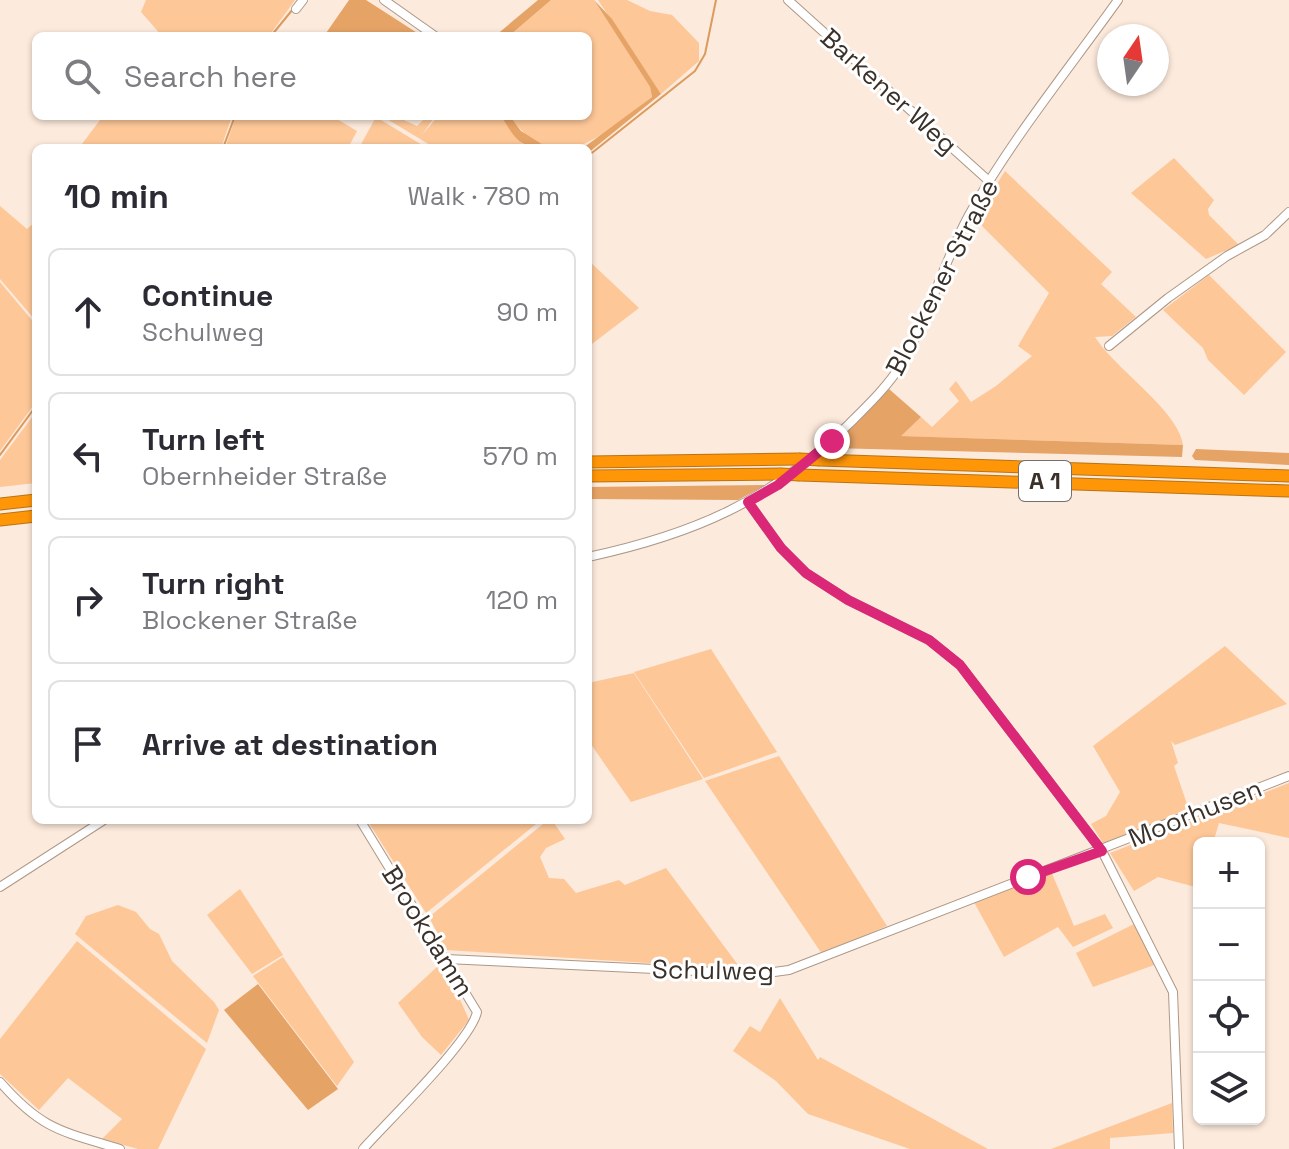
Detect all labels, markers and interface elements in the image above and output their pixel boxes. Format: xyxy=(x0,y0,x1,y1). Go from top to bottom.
street label: Barkener Weg xyxy=(813,21,965,161)
north arrow xyxy=(1097,24,1169,96)
search box xyxy=(32,32,592,120)
icon: search xyxy=(60,54,104,98)
text: Search here xyxy=(124,57,297,96)
street label: Blockener Straße xyxy=(878,173,1006,381)
text: 10 min xyxy=(64,175,169,218)
text: Walk · 780 m xyxy=(407,179,560,213)
text: Continue xyxy=(142,276,273,315)
icon: ahead xyxy=(66,290,110,334)
text: 90 m xyxy=(496,295,558,329)
text: Schulweg xyxy=(142,315,264,349)
text: Turn left xyxy=(142,420,265,459)
route end xyxy=(814,423,850,459)
icon: left xyxy=(66,434,110,478)
text: 570 m xyxy=(483,439,558,473)
text: Obernheider Straße xyxy=(142,459,388,493)
road number: A 1 xyxy=(1019,461,1071,501)
text: Turn right xyxy=(142,564,285,603)
icon: right xyxy=(66,578,110,622)
text: 120 m xyxy=(486,583,558,617)
text: Blockener Straße xyxy=(142,603,358,637)
icon: arrive xyxy=(66,722,110,766)
text: Arrive at destination xyxy=(142,725,438,764)
street label: Moorhusen xyxy=(1123,771,1267,855)
map controls xyxy=(1193,837,1265,1125)
button: + xyxy=(1193,837,1265,909)
street label: Brookdamm xyxy=(374,859,482,1003)
route start xyxy=(1010,859,1046,895)
button: − xyxy=(1193,909,1265,981)
street label: Schulweg xyxy=(652,952,774,988)
button: locate xyxy=(1193,981,1265,1053)
button: layers xyxy=(1193,1053,1265,1125)

